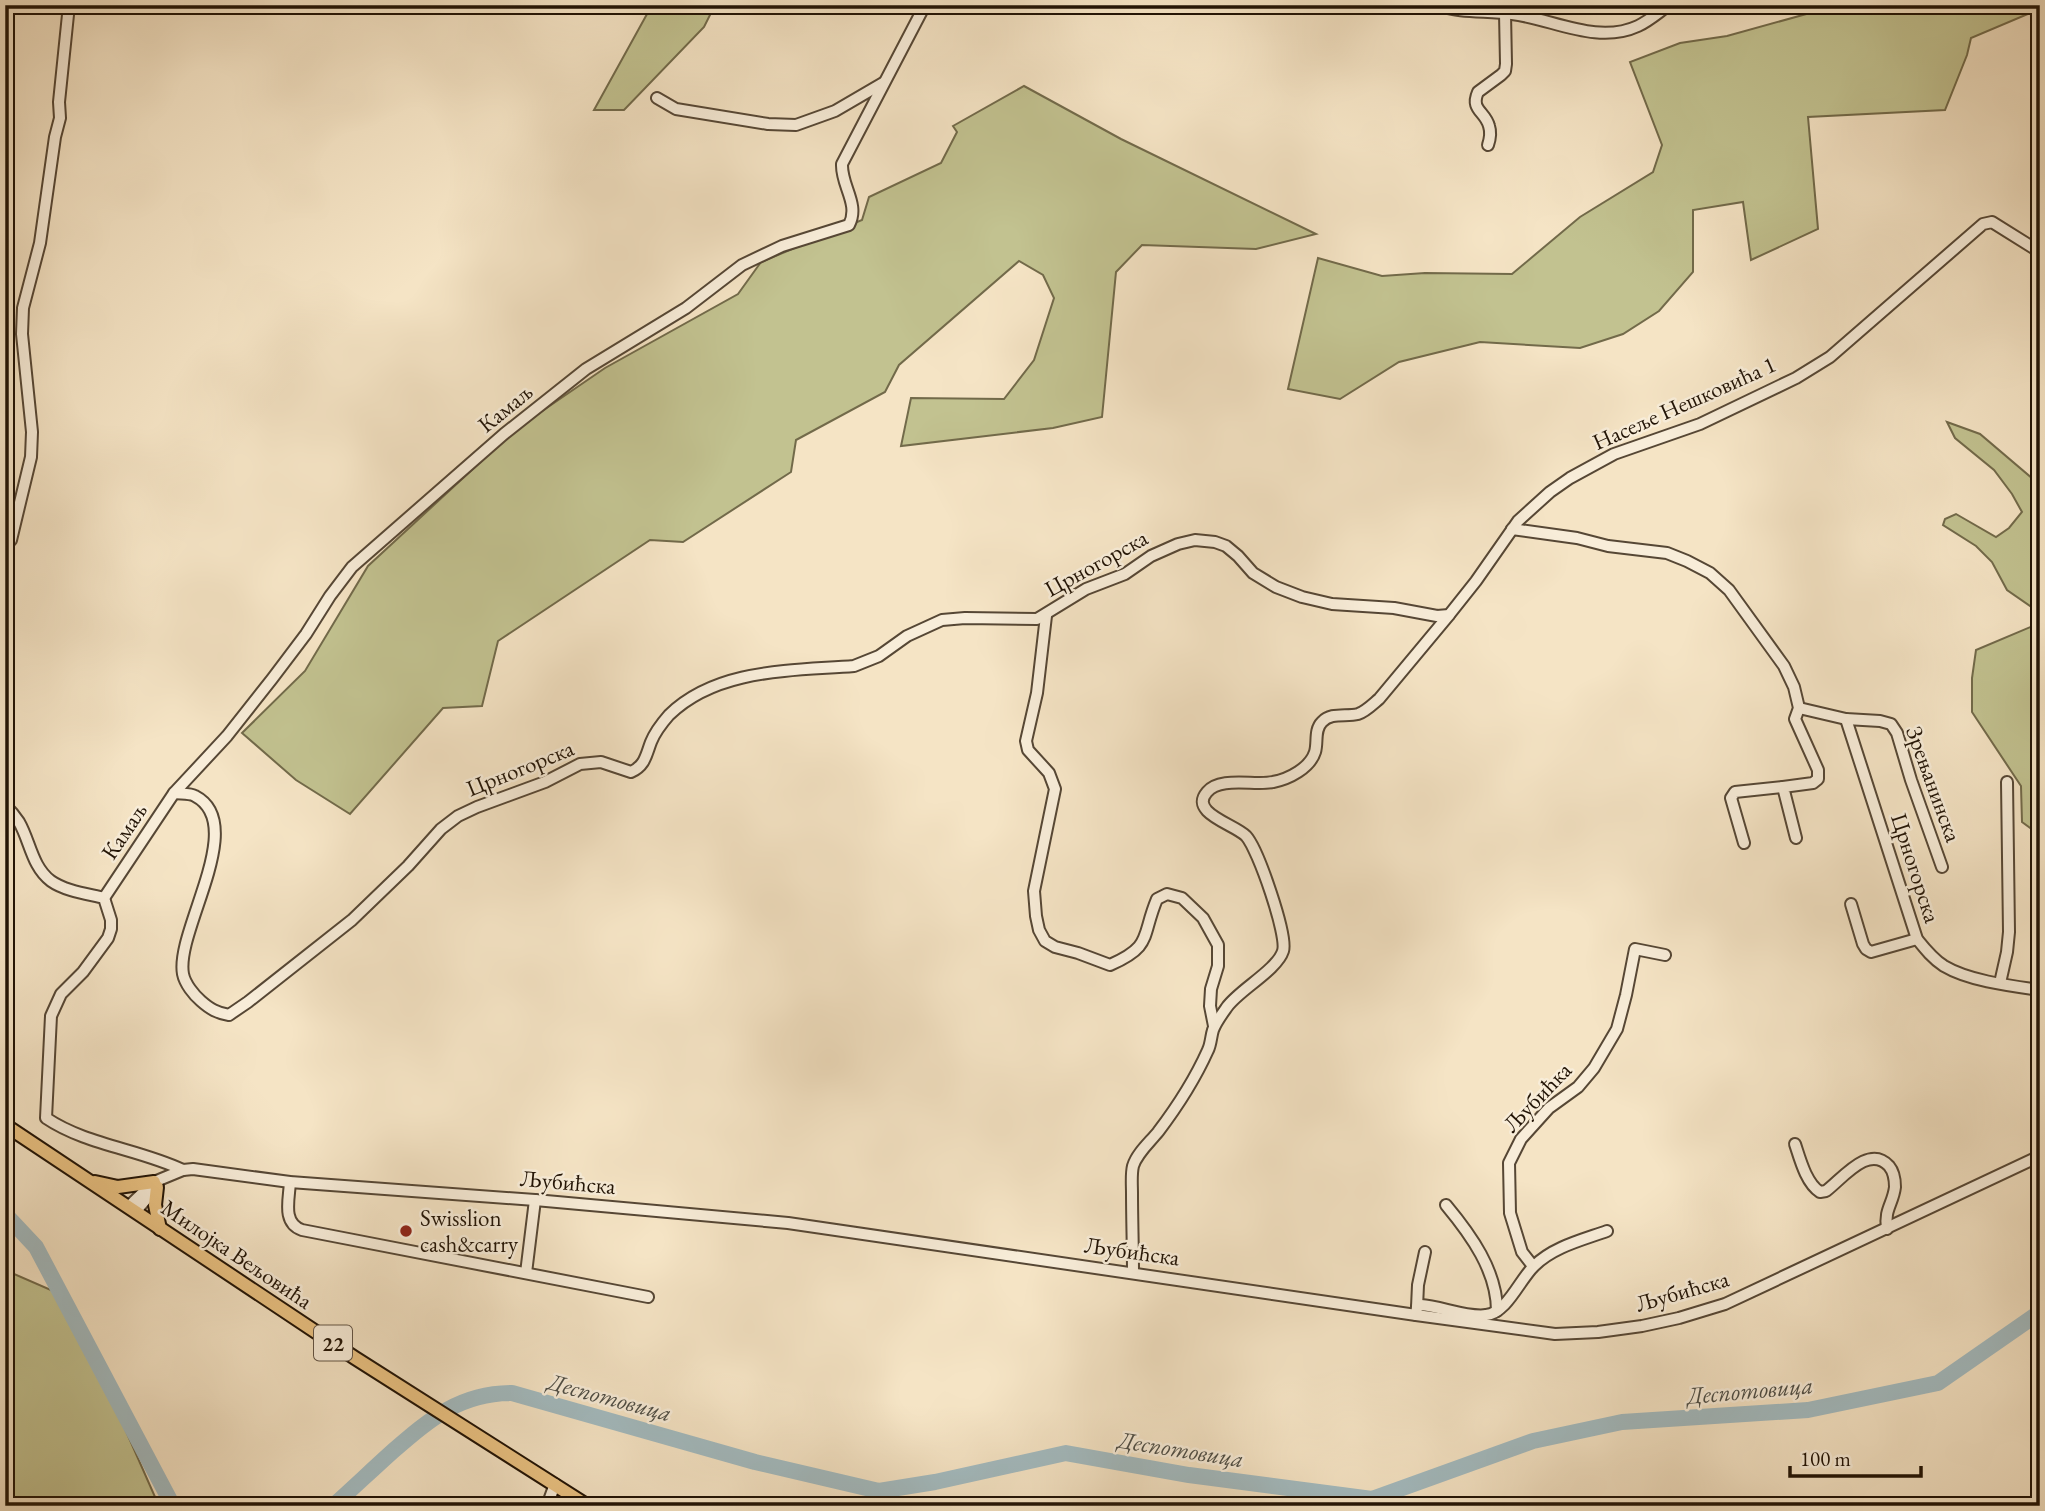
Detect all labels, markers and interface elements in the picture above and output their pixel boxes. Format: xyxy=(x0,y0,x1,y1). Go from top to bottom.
street label: Насеље Нешковића 1 xyxy=(1588,349,1780,457)
street label: Камаљ xyxy=(471,377,539,439)
street label: Црногорска xyxy=(1039,522,1154,604)
street label: Зрењанинска xyxy=(1899,722,1969,847)
street label: Црногорска xyxy=(462,733,579,803)
street label: Камаљ xyxy=(94,797,154,865)
street label: Црногорска xyxy=(1884,809,1948,927)
street label: Љубићка xyxy=(1496,1055,1578,1139)
street label: Љубићска xyxy=(519,1163,618,1201)
street label: Милојка Вељовића xyxy=(156,1192,319,1316)
place label: Swisslion cash&carry xyxy=(420,1203,519,1259)
marker: Swisslion cash&carry xyxy=(398,1223,414,1239)
street label: Љубићска xyxy=(1083,1229,1182,1273)
street label: Љубићска xyxy=(1632,1263,1733,1319)
road number: 22 xyxy=(314,1326,352,1360)
water label: Деспотовица xyxy=(543,1365,675,1428)
water label: Деспотовица xyxy=(1684,1369,1814,1411)
water label: Деспотовица xyxy=(1114,1423,1246,1474)
scale bar xyxy=(1790,1434,1921,1478)
text: 100 m xyxy=(1800,1445,1851,1472)

